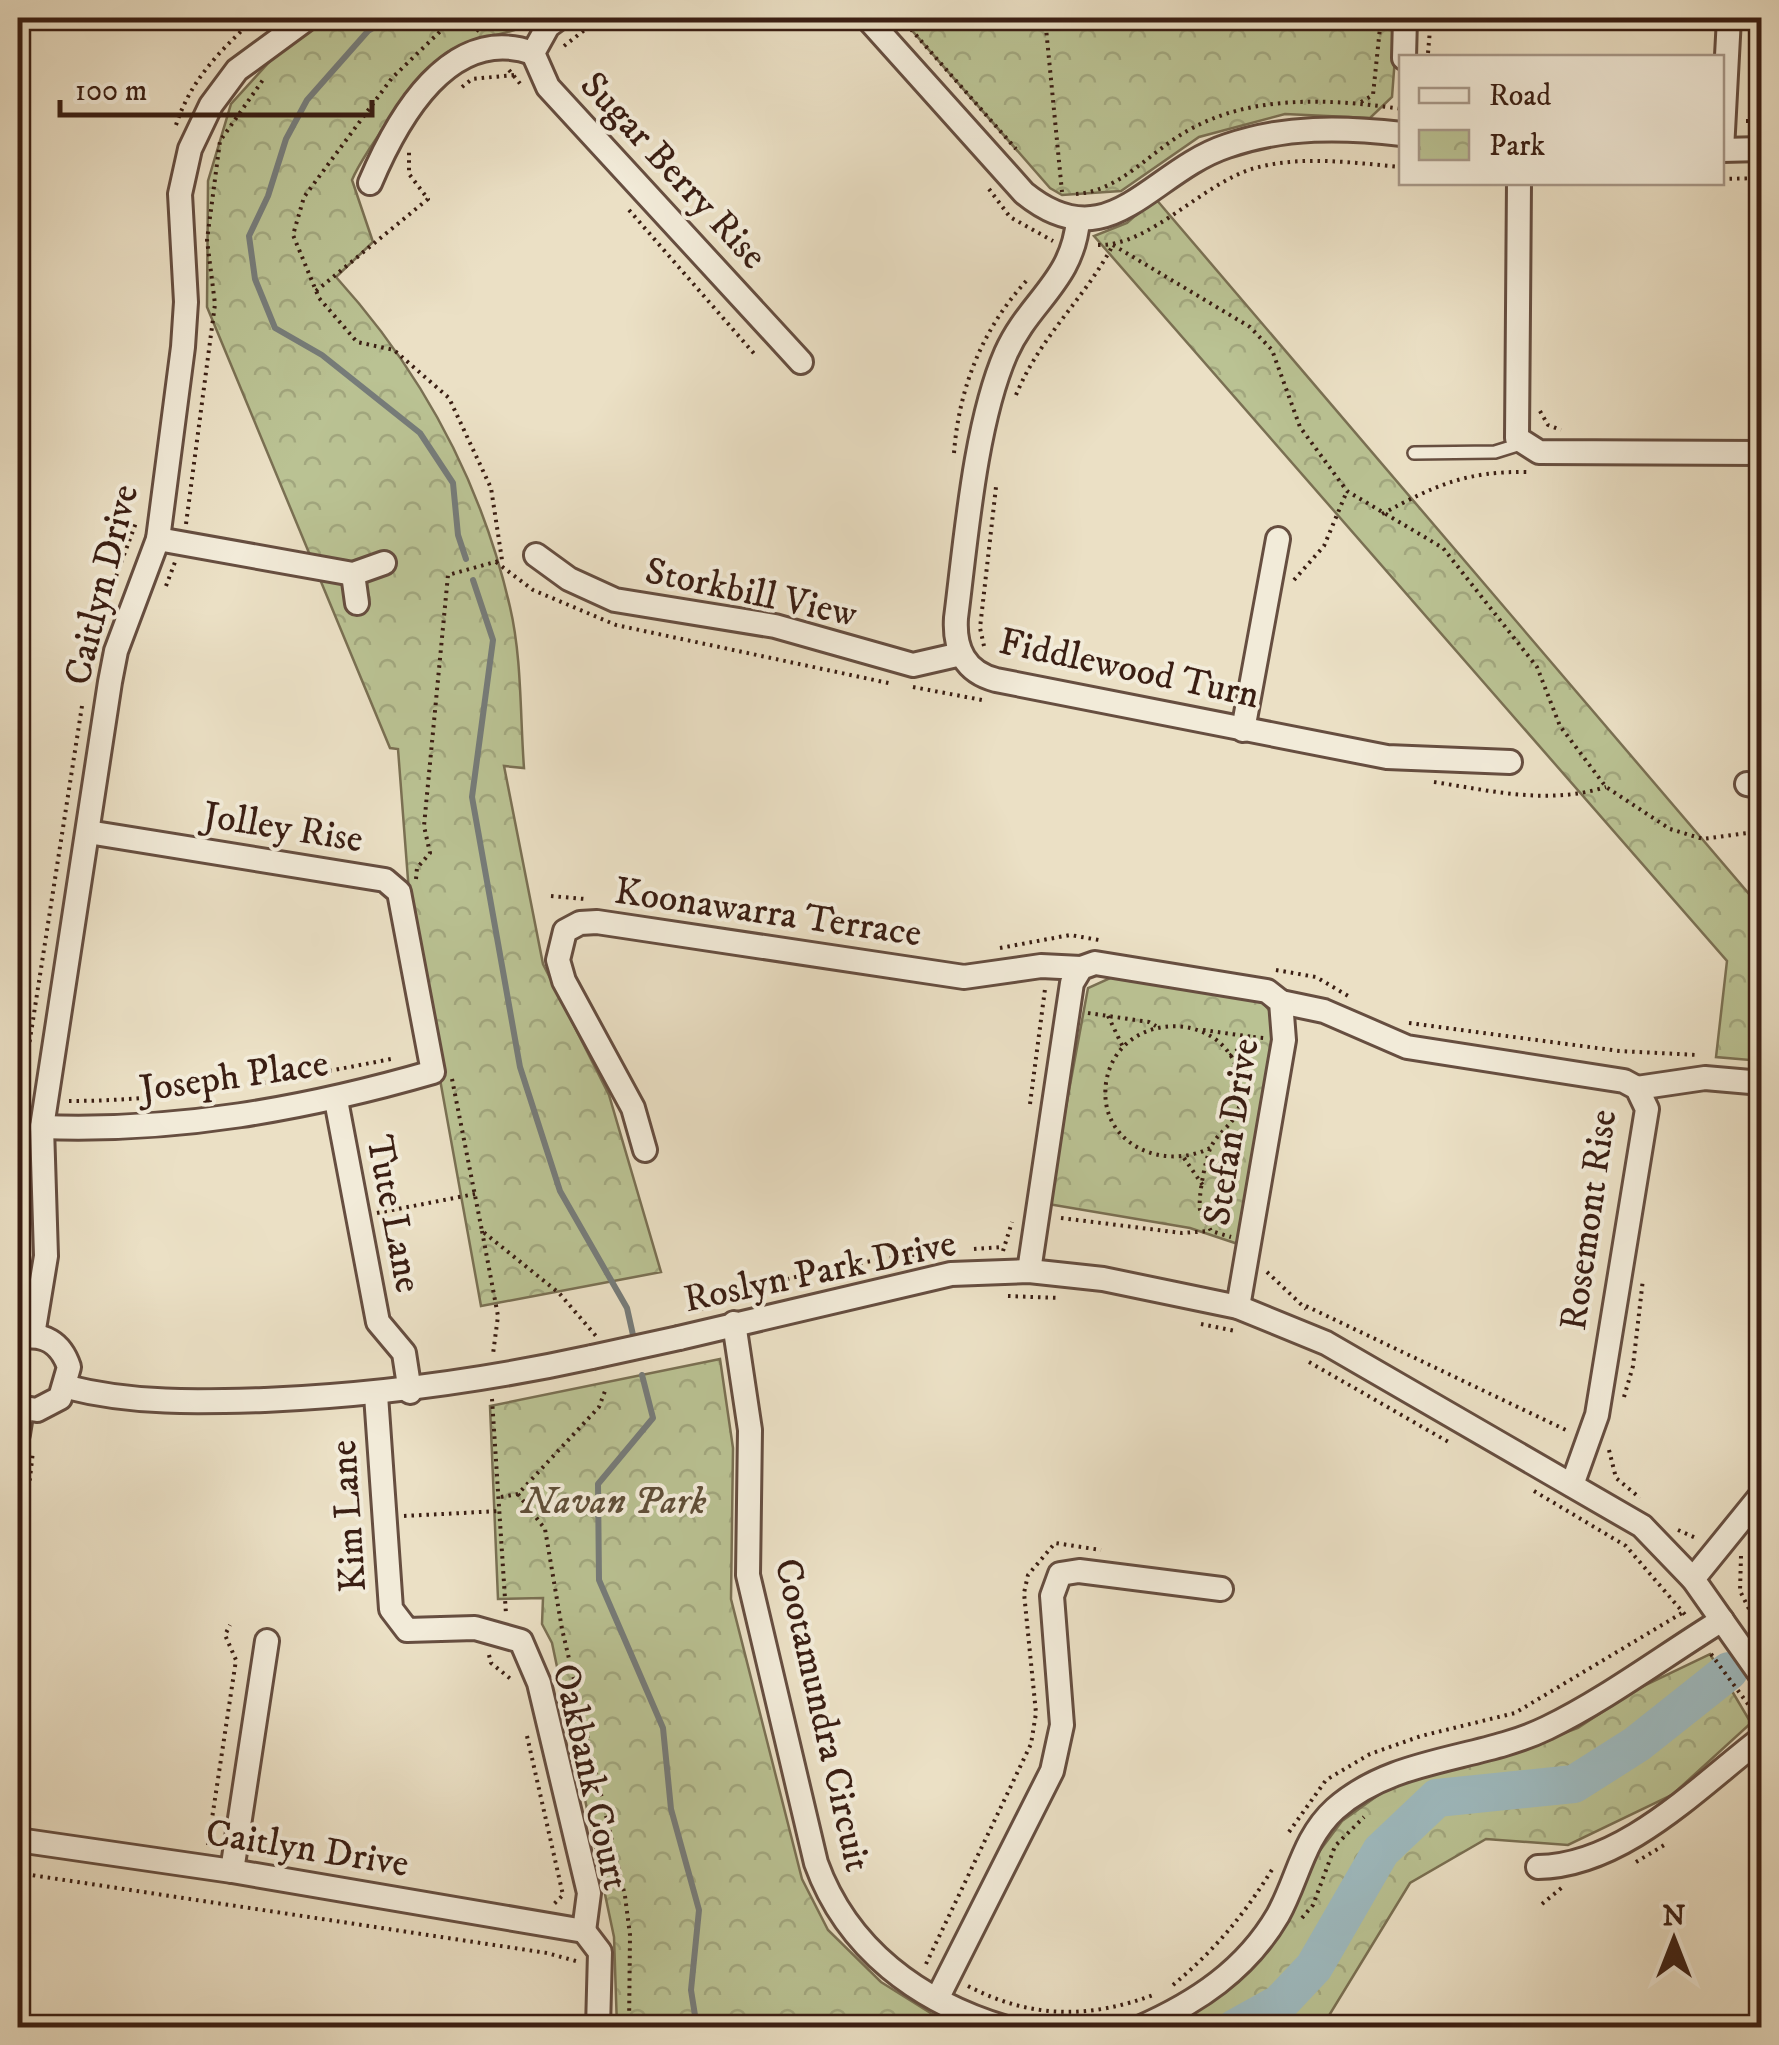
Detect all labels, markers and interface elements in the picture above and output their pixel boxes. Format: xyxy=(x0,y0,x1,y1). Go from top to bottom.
scale bar xyxy=(60,55,372,117)
legend xyxy=(1399,55,1724,185)
street label: Sugar Berry Rise xyxy=(569,62,777,280)
text: 100 m xyxy=(75,73,147,110)
text: Road xyxy=(1489,78,1551,115)
text: Park xyxy=(1489,128,1545,165)
street label: Caitlyn Drive xyxy=(54,480,150,690)
street label: Storkbill View xyxy=(641,547,861,639)
street label: Fiddlewood Turn xyxy=(995,618,1264,720)
street label: Jolley Rise xyxy=(197,791,366,864)
street label: Koonawarra Terrace xyxy=(612,868,924,958)
street label: Stefan Drive xyxy=(1194,1035,1270,1229)
street label: Joseph Place xyxy=(134,1040,331,1114)
street label: Rosemont Rise xyxy=(1550,1107,1628,1333)
street label: Tute Lane xyxy=(354,1131,432,1297)
street label: Roslyn Park Drive xyxy=(680,1220,960,1324)
street label: Kim Lane xyxy=(320,1438,378,1594)
park label: Navan Park xyxy=(520,1478,706,1526)
street label: Cootamundra Circuit xyxy=(763,1554,881,1876)
street label: Oakbank Court xyxy=(541,1659,639,1895)
street label: Caitlyn Drive xyxy=(202,1809,412,1889)
north arrow xyxy=(1624,1890,1724,1990)
text: N xyxy=(1663,1899,1686,1934)

